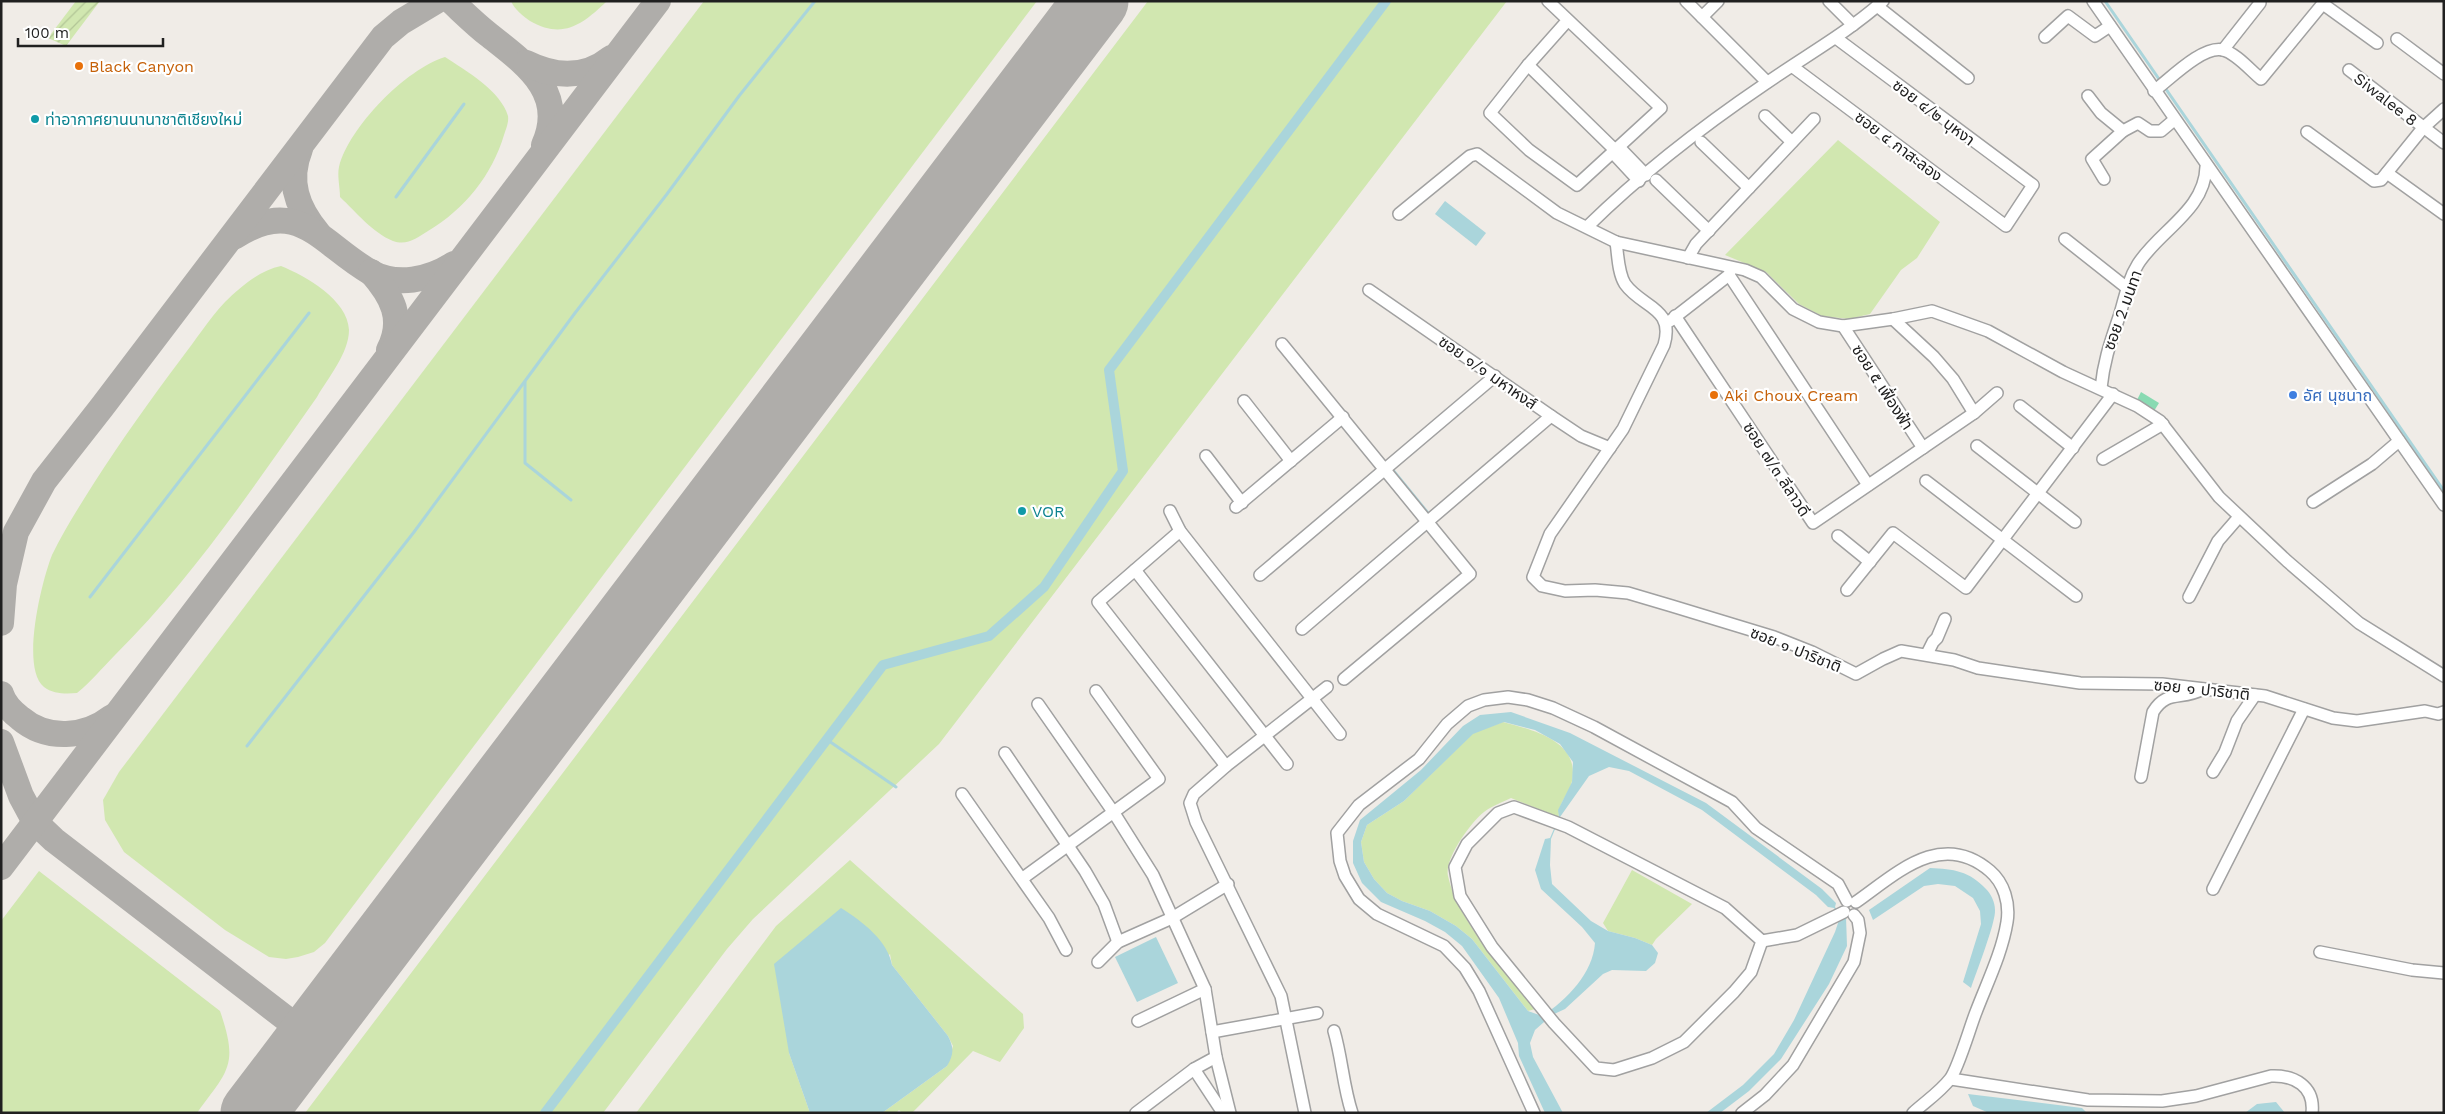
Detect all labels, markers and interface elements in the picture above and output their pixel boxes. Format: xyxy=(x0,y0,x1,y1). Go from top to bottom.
scale bar xyxy=(18,15,162,47)
text: 100 m xyxy=(25,24,69,42)
place label: Black Canyon xyxy=(89,57,194,76)
marker: Black Canyon xyxy=(73,60,85,72)
street label: Siwalee 8 xyxy=(2350,69,2421,130)
street label: ซอย ๔/๒ บุหงา xyxy=(1889,75,1979,149)
street label: ซอย ๔ กาสะลอง xyxy=(1851,107,1946,185)
place label: ท่าอากาศยานนานาชาติเชียงใหม่ xyxy=(45,110,242,129)
marker: ท่าอากาศยานนานาชาติเชียงใหม่ xyxy=(29,113,41,125)
street label: ซอย 2 มนทา xyxy=(2099,268,2146,353)
street label: ซอย ๑/๑ มหาหงส์ xyxy=(1435,331,1541,413)
street label: ซอย ๕ เฟื่องฟ้า xyxy=(1848,340,1919,433)
place label: Aki Choux Cream xyxy=(1724,386,1858,405)
place label: อัศ นุชนาถ xyxy=(2303,386,2372,405)
marker: Aki Choux Cream xyxy=(1708,389,1720,401)
marker: อัศ นุชนาถ xyxy=(2287,389,2299,401)
street label: ซอย ๗/๓ ลีลาวดี xyxy=(1739,419,1814,520)
place label: VOR xyxy=(1032,502,1065,521)
marker: VOR xyxy=(1016,505,1028,517)
street label: ซอย ๑ ปาริชาติ xyxy=(1747,623,1844,676)
street label: ซอย ๑ ปาริชาติ xyxy=(2153,675,2251,704)

